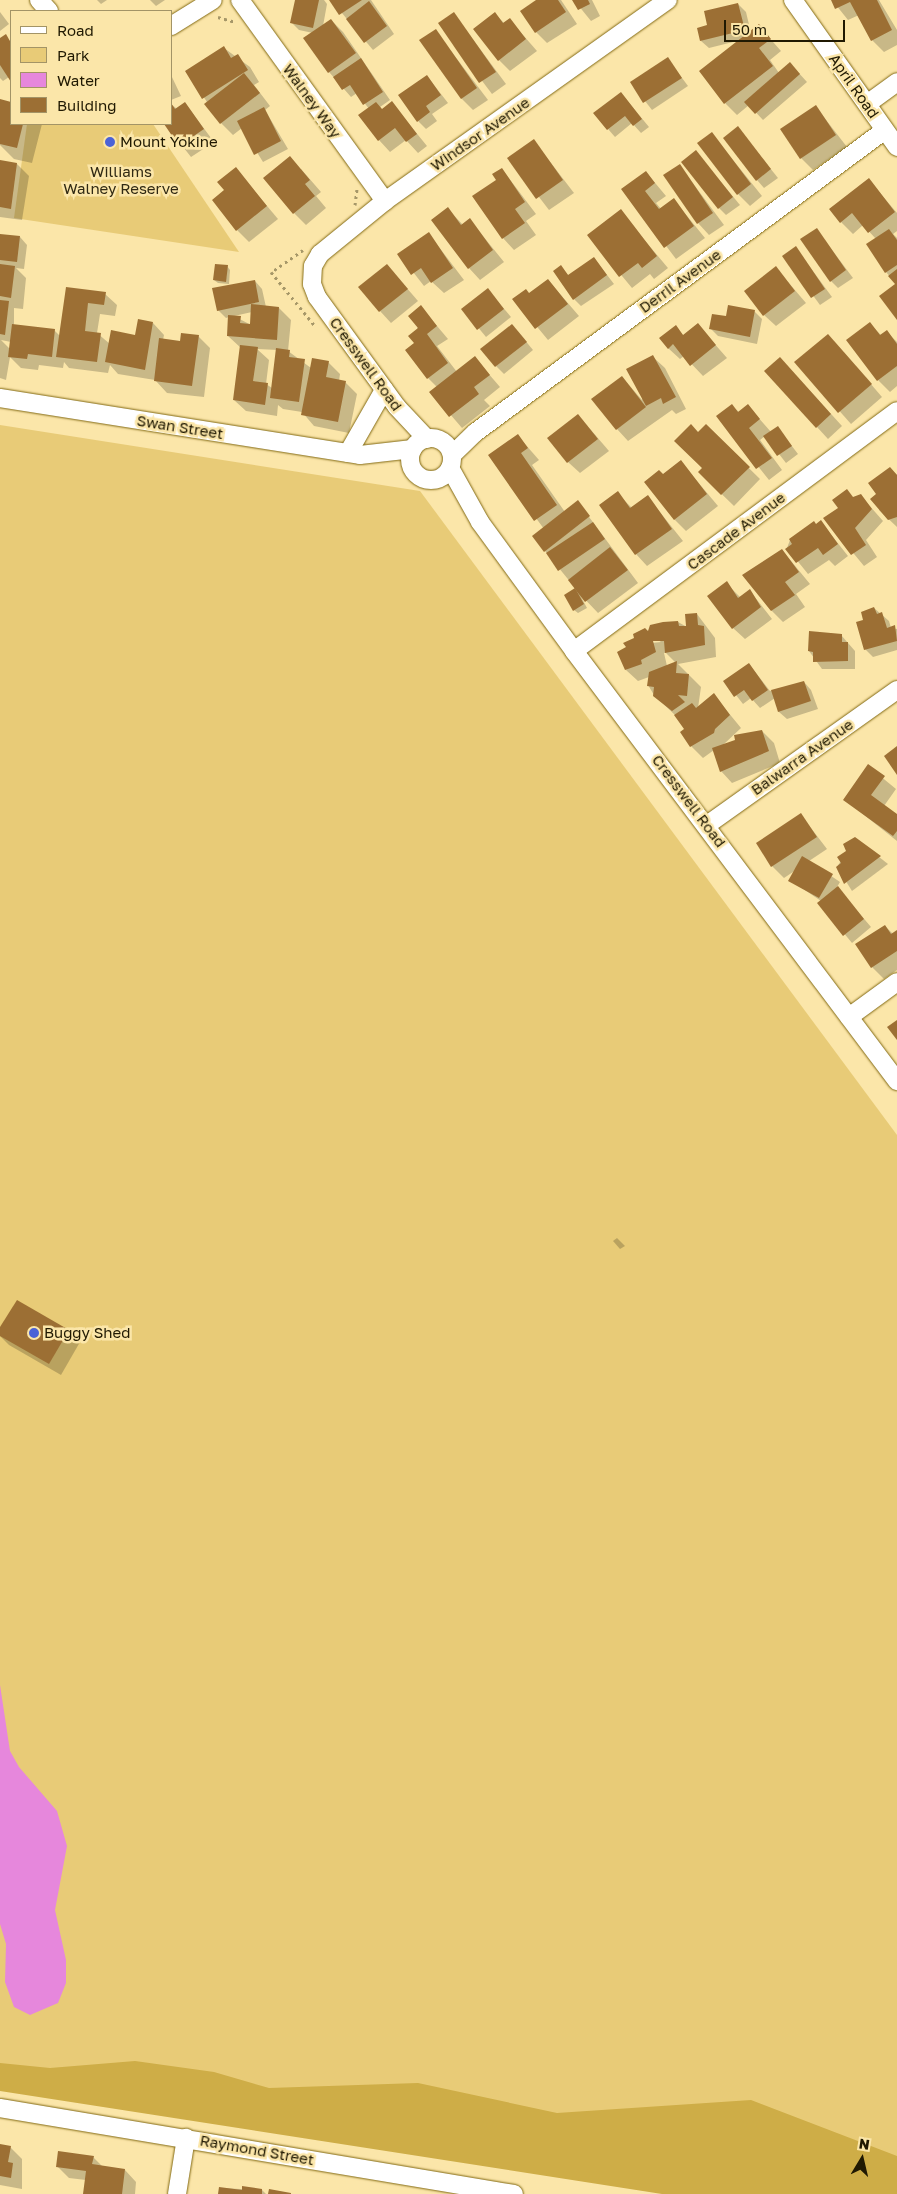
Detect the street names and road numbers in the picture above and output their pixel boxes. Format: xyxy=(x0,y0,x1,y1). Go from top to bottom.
street label: April Road xyxy=(825,50,883,122)
street label: Walney Way xyxy=(279,60,345,142)
street label: Windsor Avenue xyxy=(427,93,533,175)
street label: Derril Avenue xyxy=(636,245,724,317)
street label: Cresswell Road xyxy=(326,314,406,414)
street label: Swan Street xyxy=(136,411,224,443)
street label: Cascade Avenue xyxy=(684,488,788,574)
street label: Balwarra Avenue xyxy=(748,715,856,799)
street label: Cresswell Road xyxy=(648,751,730,851)
street label: Raymond Street xyxy=(199,2131,315,2169)

